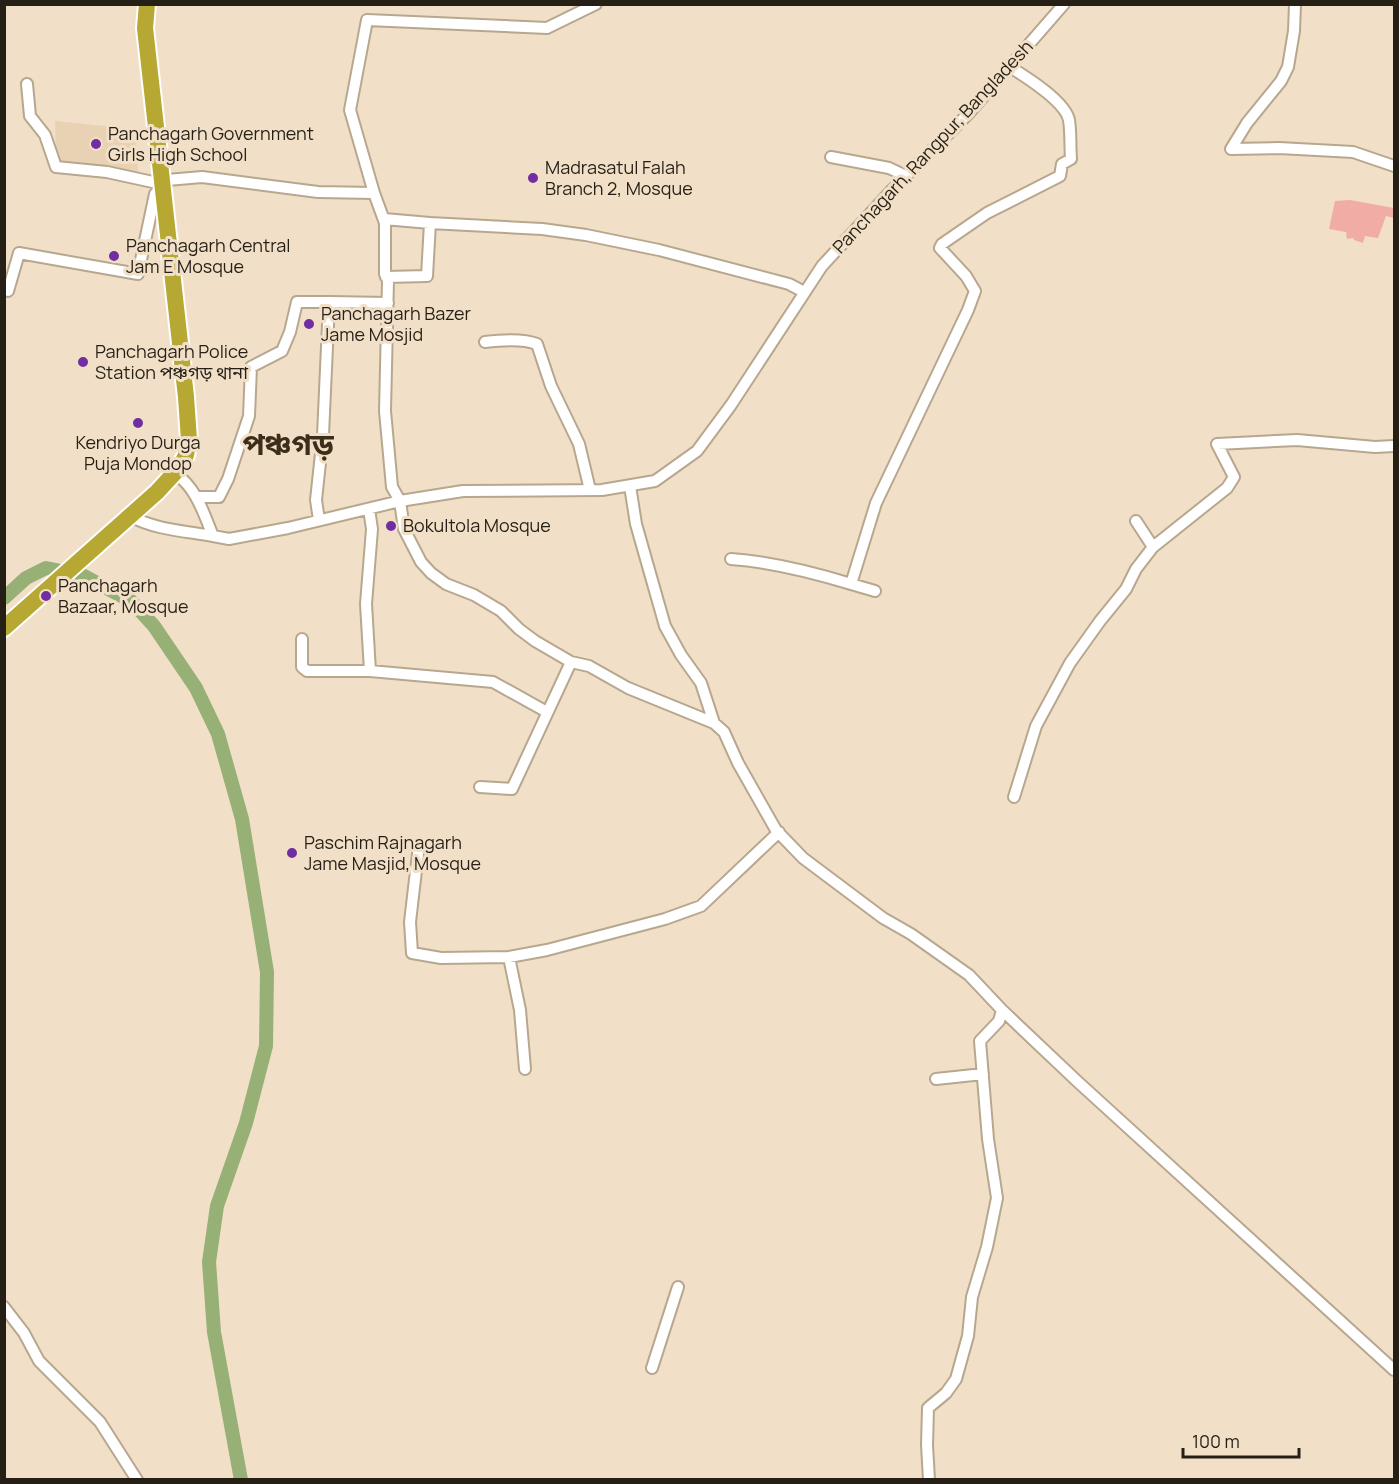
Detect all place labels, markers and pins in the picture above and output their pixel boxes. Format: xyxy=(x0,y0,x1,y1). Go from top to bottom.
place label: Panchagarh Government Girls High School xyxy=(108,121,314,166)
marker: Panchagarh Government Girls High School xyxy=(89,137,103,151)
place label: Madrasatul Falah Branch 2, Mosque xyxy=(545,155,693,200)
marker: Madrasatul Falah Branch 2, Mosque xyxy=(526,171,540,185)
place label: Panchagarh Central Jam E Mosque xyxy=(126,233,291,278)
marker: Panchagarh Central Jam E Mosque xyxy=(107,249,121,263)
place label: Panchagarh Bazer Jame Mosjid xyxy=(321,301,472,346)
marker: Panchagarh Bazer Jame Mosjid xyxy=(302,317,316,331)
place label: Panchagarh Police Station পঞ্চগড় থানা xyxy=(95,339,248,384)
marker: Panchagarh Police Station পঞ্চগড় থানা xyxy=(76,355,90,369)
marker: Kendriyo Durga Puja Mondop xyxy=(131,416,145,430)
place label: Kendriyo Durga Puja Mondop xyxy=(75,430,201,475)
place label: Bokultola Mosque xyxy=(403,513,551,537)
marker: Bokultola Mosque xyxy=(384,519,398,533)
place label: Panchagarh Bazaar, Mosque xyxy=(58,573,188,618)
marker: Panchagarh Bazaar, Mosque xyxy=(39,589,53,603)
place label: Paschim Rajnagarh Jame Masjid, Mosque xyxy=(304,830,481,875)
marker: Paschim Rajnagarh Jame Masjid, Mosque xyxy=(285,846,299,860)

